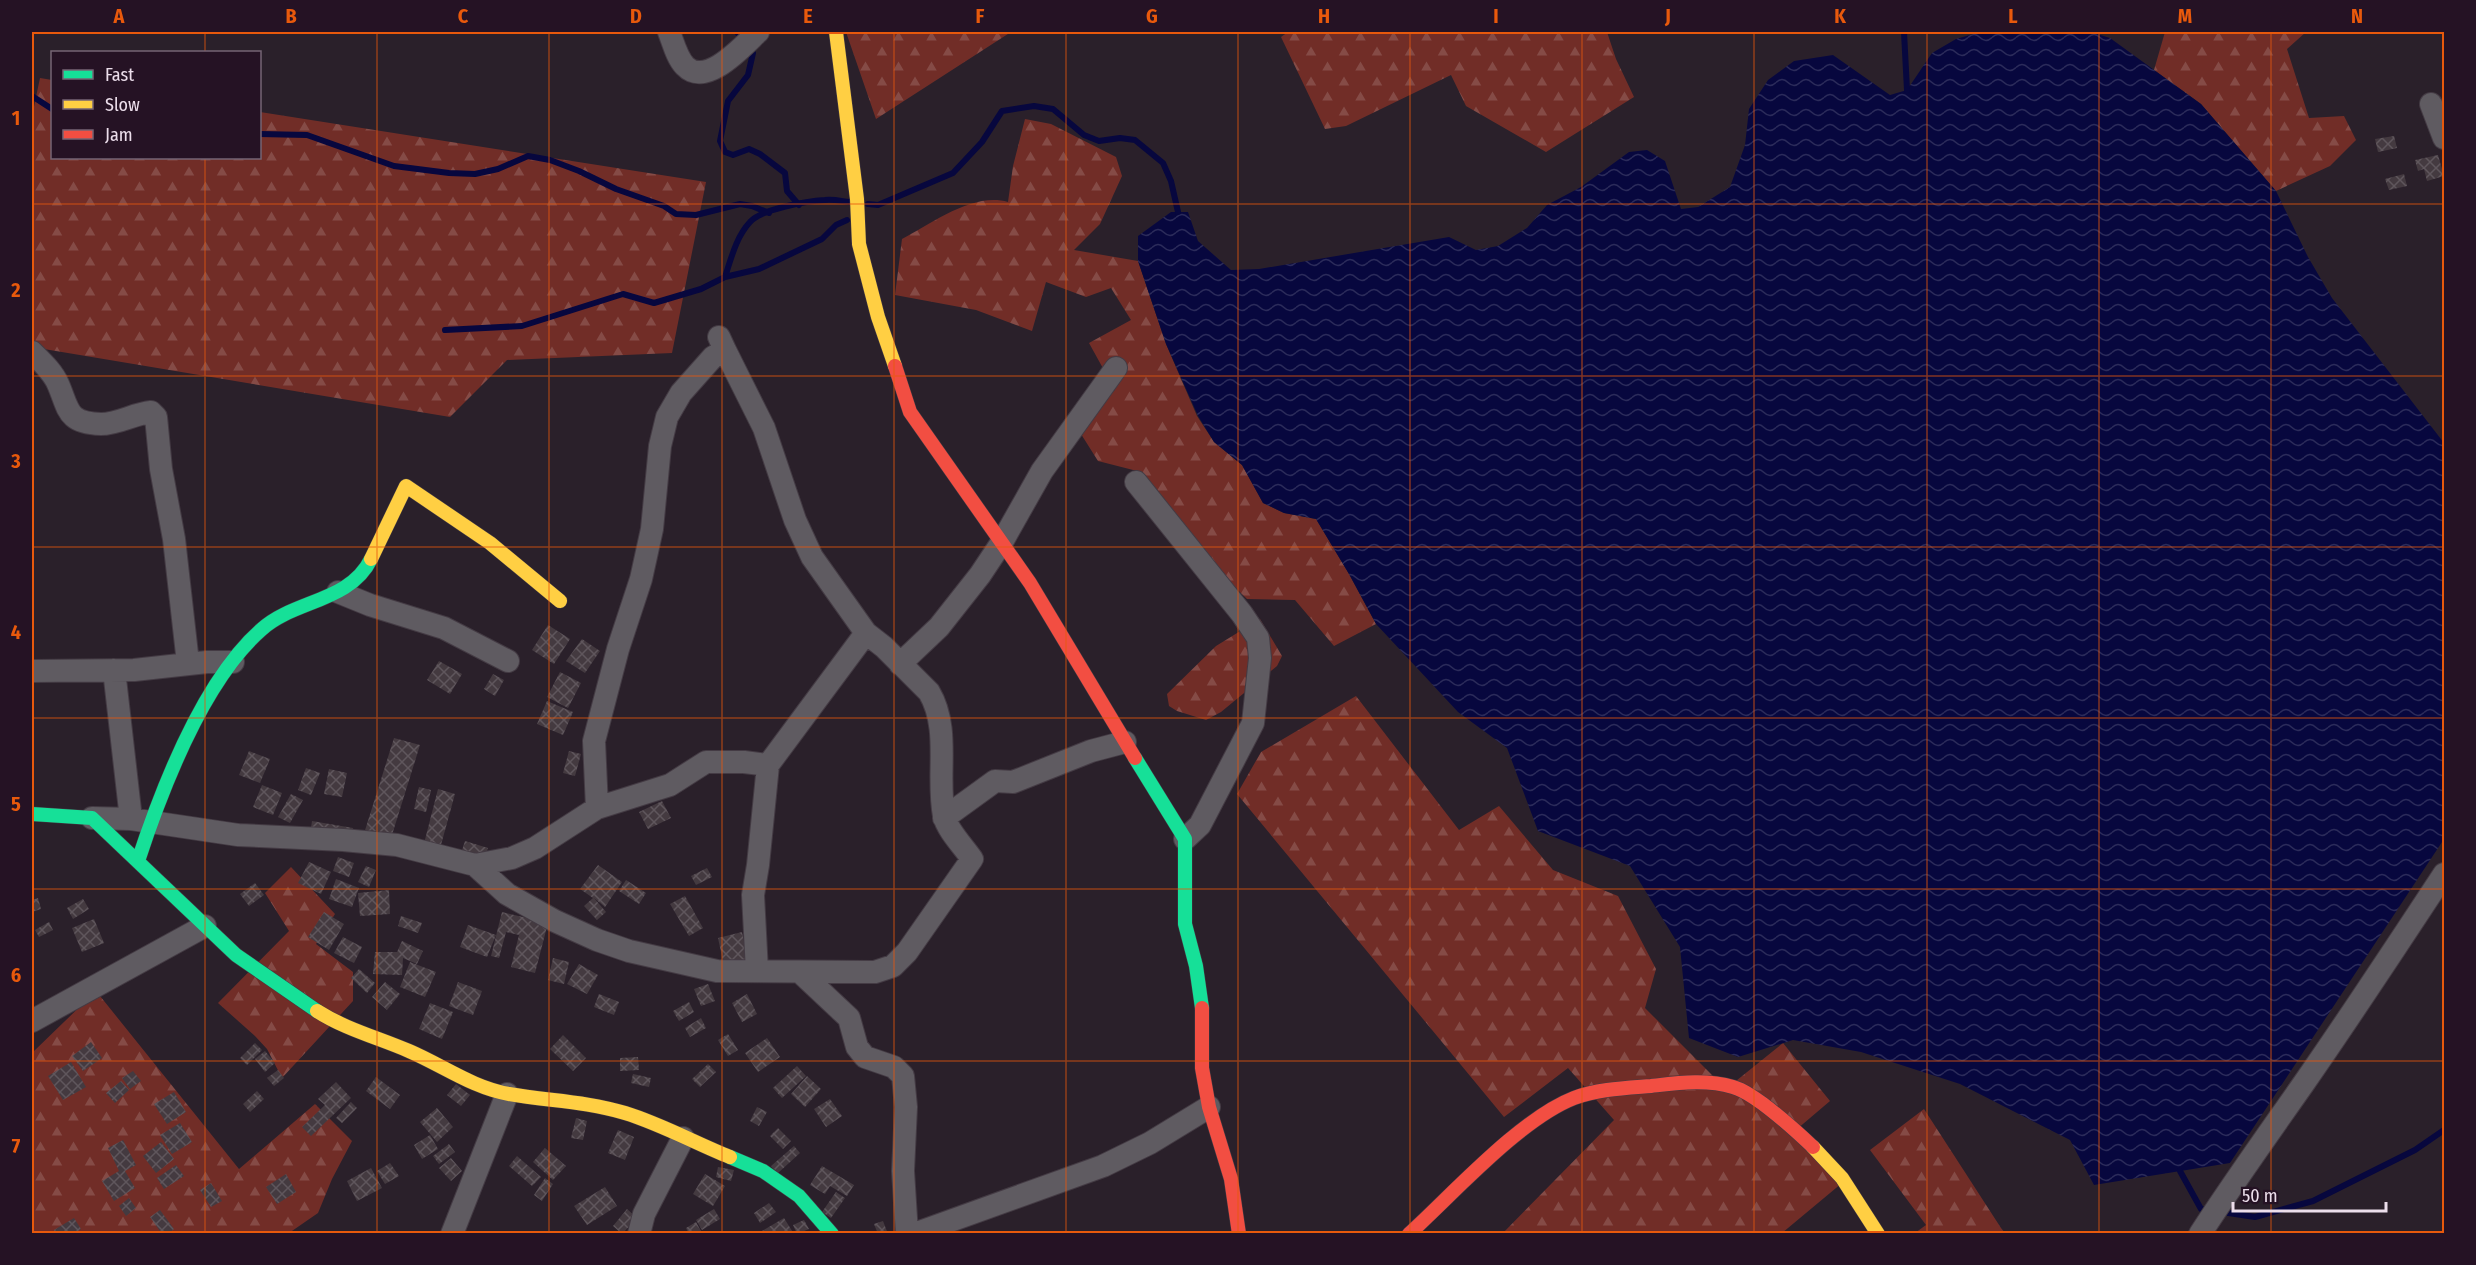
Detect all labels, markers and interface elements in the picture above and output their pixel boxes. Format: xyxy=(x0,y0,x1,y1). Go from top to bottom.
text: A xyxy=(113,4,126,28)
text: B xyxy=(285,4,297,28)
text: C xyxy=(458,4,469,28)
text: D xyxy=(630,4,642,28)
text: E xyxy=(803,4,813,28)
text: F xyxy=(976,4,985,28)
text: G xyxy=(1146,4,1158,28)
text: H xyxy=(1318,4,1330,28)
text: I xyxy=(1493,4,1499,28)
text: J xyxy=(1664,4,1671,28)
text: K xyxy=(1834,4,1846,28)
text: L xyxy=(2008,4,2018,28)
text: M xyxy=(2178,4,2192,28)
text: N xyxy=(2351,4,2363,28)
legend xyxy=(51,51,261,159)
text: Fast xyxy=(105,64,134,86)
text: Slow xyxy=(105,94,140,116)
text: 1 xyxy=(12,106,20,130)
text: Jam xyxy=(105,124,133,146)
text: 2 xyxy=(10,278,21,302)
text: 3 xyxy=(10,449,21,473)
text: 4 xyxy=(11,620,21,644)
text: 5 xyxy=(11,792,21,816)
text: 6 xyxy=(11,963,21,987)
text: 7 xyxy=(12,1134,21,1158)
scale bar xyxy=(2233,1175,2386,1213)
text: 50 m xyxy=(2242,1185,2278,1207)

